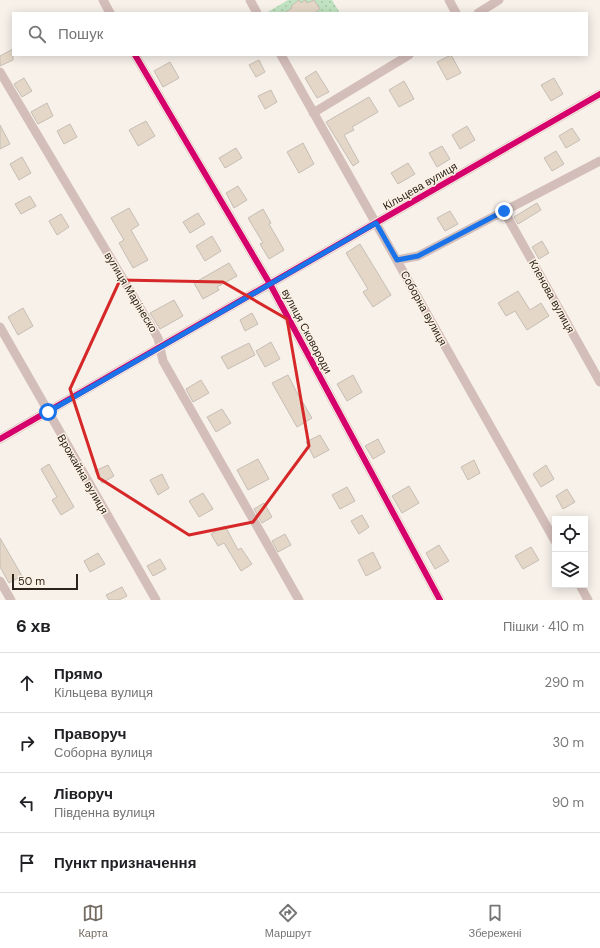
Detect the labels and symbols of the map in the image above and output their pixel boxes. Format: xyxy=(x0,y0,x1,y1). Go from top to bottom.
street label: Кільцева вулиця xyxy=(380,159,460,213)
route end xyxy=(495,202,513,220)
street label: вулиця Марінеско xyxy=(101,249,161,335)
street label: Кленова вулиця xyxy=(526,257,578,335)
street label: Соборна вулиця xyxy=(398,268,450,348)
street label: вулиця Сковороди xyxy=(279,286,335,376)
route start xyxy=(39,403,57,421)
street label: Врожайна вулиця xyxy=(54,432,112,516)
scale bar xyxy=(12,572,78,591)

